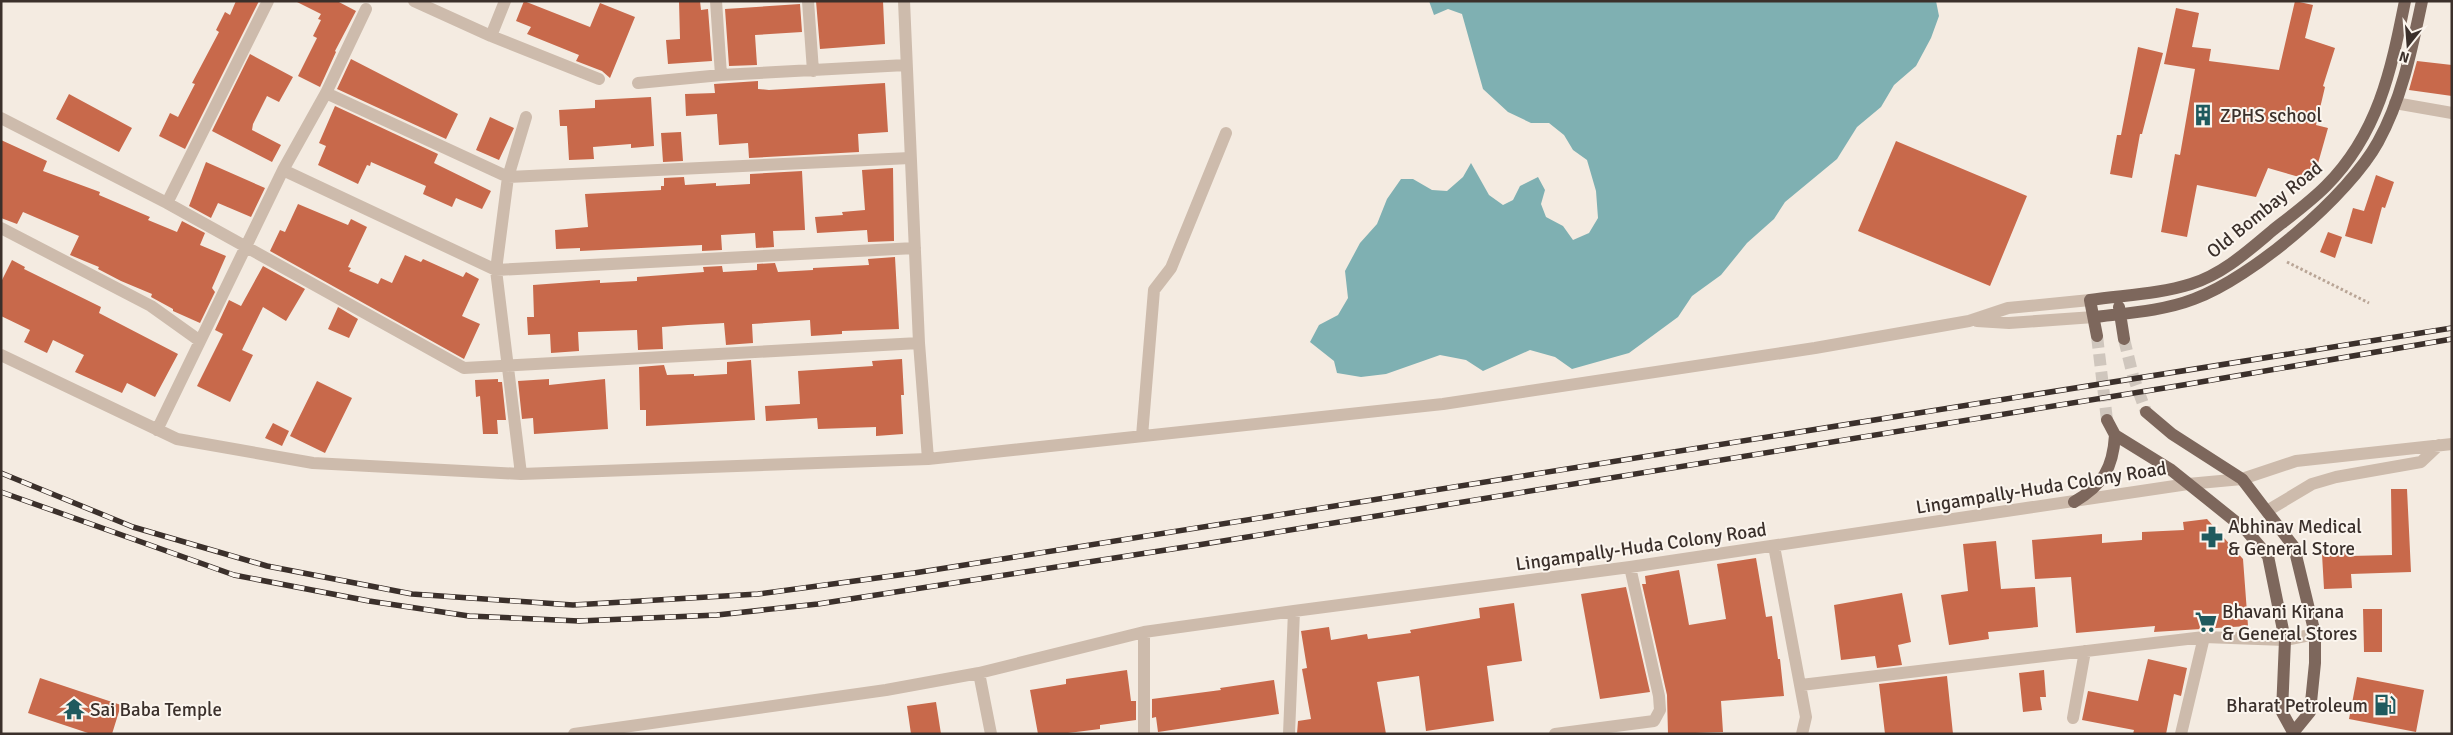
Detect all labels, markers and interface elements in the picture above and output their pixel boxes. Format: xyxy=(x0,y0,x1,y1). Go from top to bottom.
north arrow xyxy=(2383,20,2433,70)
text: N xyxy=(2397,47,2411,67)
building icon: ZPHS school xyxy=(2190,102,2216,128)
place label: ZPHS school xyxy=(2220,104,2322,128)
street label: Old Bombay Road xyxy=(2202,156,2327,264)
street label: Lingampally-Huda Colony Road xyxy=(1914,456,2168,520)
place label: Abhinav Medical & General Store xyxy=(2228,515,2362,561)
street label: Lingampally-Huda Colony Road xyxy=(1514,517,1768,576)
pharmacy icon: Abhinav Medical & General Store xyxy=(2199,524,2225,550)
place label: Bhavani Kirana & General Stores xyxy=(2222,600,2357,646)
supermarket icon: Bhavani Kirana & General Stores xyxy=(2193,609,2219,635)
fuel station icon: Bharat Petroleum xyxy=(2372,692,2398,718)
place label: Bharat Petroleum xyxy=(2226,694,2368,718)
temple icon: Sai Baba Temple xyxy=(61,696,87,722)
place label: Sai Baba Temple xyxy=(90,698,222,722)

